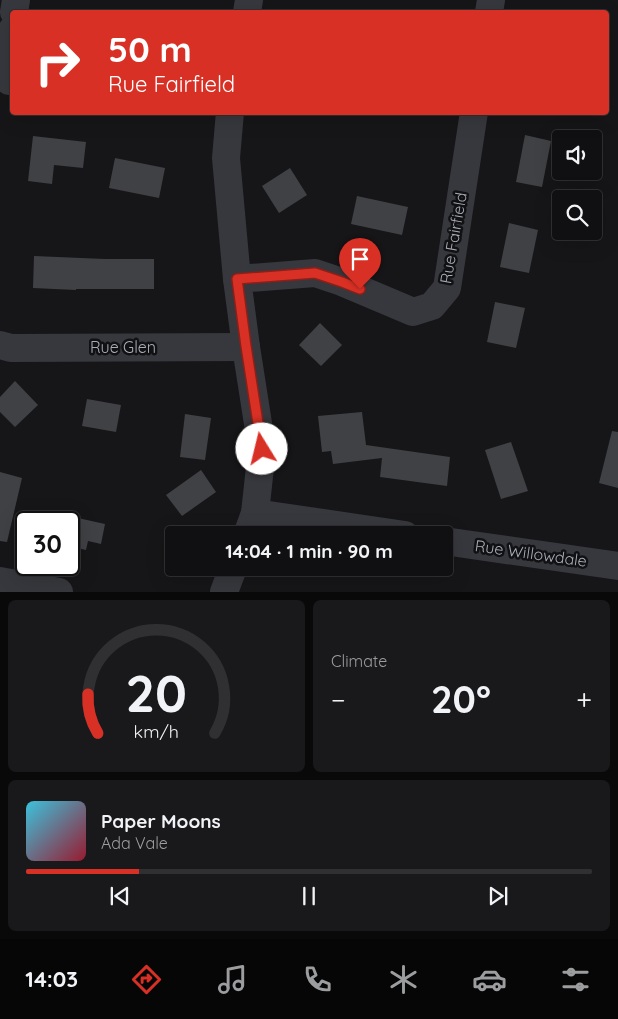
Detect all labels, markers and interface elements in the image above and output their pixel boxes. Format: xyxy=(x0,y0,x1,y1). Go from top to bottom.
text: 50 m xyxy=(108,27,192,71)
icon: right xyxy=(25,30,90,95)
text: Rue Fairfield xyxy=(108,70,235,98)
map controls xyxy=(552,130,602,240)
button: sound xyxy=(552,130,602,180)
button: search xyxy=(552,190,602,240)
street label: Rue Fairfield xyxy=(435,191,471,285)
pin xyxy=(339,238,381,289)
icon: arrive xyxy=(346,245,374,273)
street label: Rue Glen xyxy=(90,337,156,357)
position arrow xyxy=(235,422,287,474)
speed limit sign: 30 xyxy=(15,511,80,576)
street label: Rue Willowdale xyxy=(474,535,588,571)
text: 14:04 · 1 min · 90 m xyxy=(225,539,393,563)
text: Climate xyxy=(331,651,387,671)
text: 20 xyxy=(126,660,187,725)
text: 20° xyxy=(431,675,491,723)
text: − xyxy=(331,682,346,717)
text: + xyxy=(576,682,592,717)
text: km/h xyxy=(134,720,179,742)
text: Paper Moons xyxy=(101,809,221,833)
text: Ada Vale xyxy=(101,833,168,853)
icon: previous xyxy=(106,882,134,910)
icon: pause xyxy=(295,882,323,910)
icon: next xyxy=(484,882,512,910)
icon: directions xyxy=(129,962,164,997)
icon: music xyxy=(215,962,250,997)
icon: phone xyxy=(300,962,335,997)
icon: climate xyxy=(386,962,421,997)
icon: car xyxy=(472,962,507,997)
icon: filters xyxy=(558,962,593,997)
text: 14:03 xyxy=(25,965,78,993)

